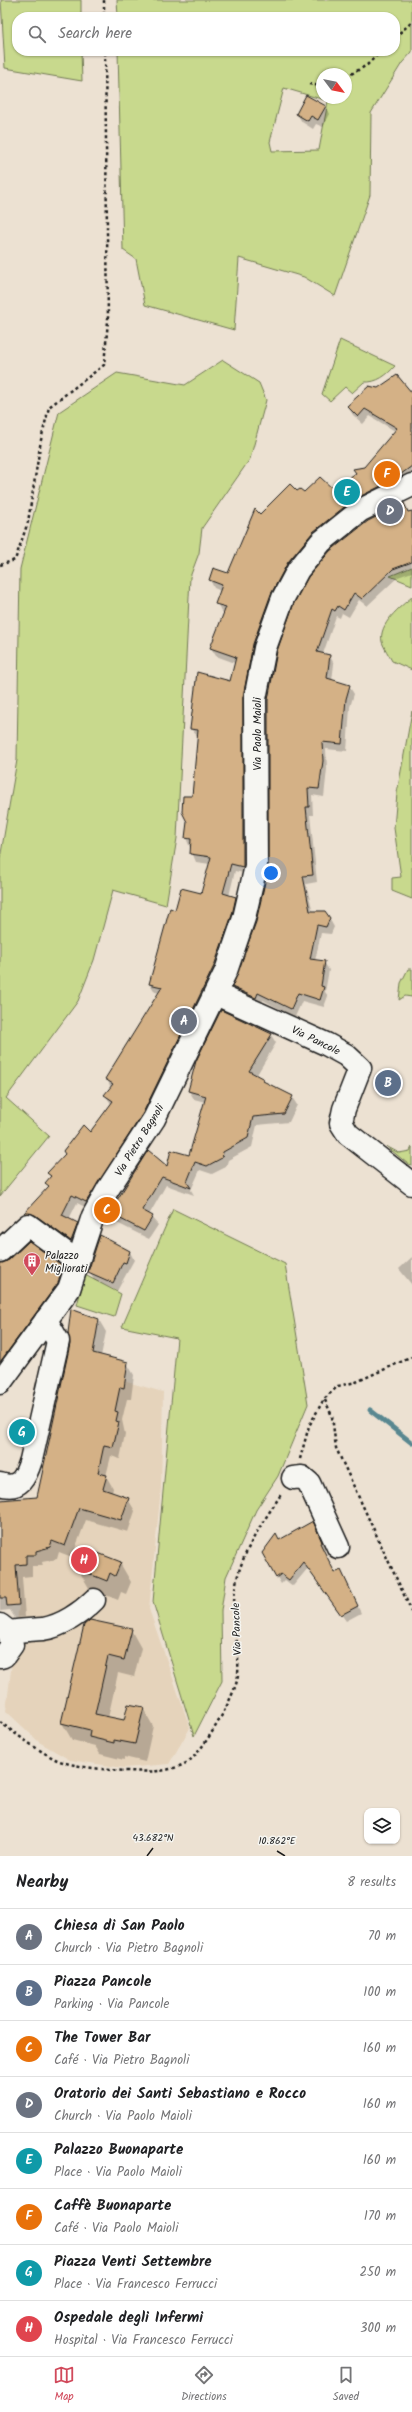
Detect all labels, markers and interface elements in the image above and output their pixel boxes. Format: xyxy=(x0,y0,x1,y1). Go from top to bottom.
search box xyxy=(12,12,400,56)
text: Search here xyxy=(58,22,132,46)
icon: search xyxy=(26,23,48,45)
north arrow xyxy=(316,68,352,104)
pin: F xyxy=(374,459,400,489)
pin: E xyxy=(334,477,360,507)
pin: D xyxy=(377,496,403,526)
street label: Via Paolo Maioli xyxy=(249,697,267,771)
your location xyxy=(261,863,281,883)
pin: A xyxy=(171,1006,197,1036)
street label: Via Pancole xyxy=(288,1021,343,1061)
pin: B xyxy=(375,1068,401,1098)
street label: Via Pietro Bagnoli xyxy=(110,1100,170,1180)
pin: C xyxy=(94,1195,120,1225)
place label: Palazzo Migliorati xyxy=(45,1247,88,1278)
building icon: Palazzo Migliorati xyxy=(22,1251,42,1276)
pin: G xyxy=(9,1417,35,1447)
pin: H xyxy=(71,1545,97,1575)
street label: Via Pancole xyxy=(227,1602,247,1656)
map controls xyxy=(364,1808,400,1844)
button: layers xyxy=(364,1808,400,1844)
text: 43.682°N xyxy=(132,1830,174,1846)
text: 10.862°E xyxy=(258,1833,297,1849)
text: Nearby xyxy=(16,1869,68,1896)
text: 8 results xyxy=(347,1872,396,1893)
text: Chiesa di San Paolo xyxy=(54,1914,185,1938)
text: A xyxy=(25,1926,33,1947)
text: 70 m xyxy=(368,1926,396,1947)
text: Church · Via Pietro Bagnoli xyxy=(54,1938,203,1959)
text: Piazza Pancole xyxy=(54,1970,151,1994)
text: B xyxy=(25,1982,33,2003)
text: 100 m xyxy=(363,1982,396,2003)
text: Parking · Via Pancole xyxy=(54,1994,169,2015)
text: The Tower Bar xyxy=(54,2026,150,2050)
text: C xyxy=(25,2038,33,2059)
text: 160 m xyxy=(363,2038,396,2059)
text: Café · Via Pietro Bagnoli xyxy=(54,2050,189,2071)
text: Oratorio dei Santi Sebastiano e Rocco xyxy=(54,2082,306,2106)
text: D xyxy=(25,2094,33,2115)
text: 160 m xyxy=(363,2094,396,2115)
text: Church · Via Paolo Maioli xyxy=(54,2106,192,2127)
text: Palazzo Buonaparte xyxy=(54,2138,183,2162)
text: E xyxy=(25,2150,33,2171)
text: 160 m xyxy=(363,2150,396,2171)
text: Place · Via Paolo Maioli xyxy=(54,2162,182,2183)
text: Caffè Buonaparte xyxy=(54,2194,171,2218)
text: F xyxy=(25,2206,33,2227)
text: 170 m xyxy=(364,2206,396,2227)
text: Café · Via Paolo Maioli xyxy=(54,2218,178,2239)
text: Piazza Venti Settembre xyxy=(54,2250,212,2274)
text: G xyxy=(25,2262,33,2283)
text: 250 m xyxy=(359,2262,396,2283)
text: Place · Via Francesco Ferrucci xyxy=(54,2274,217,2295)
text: Ospedale degli Infermi xyxy=(54,2306,203,2330)
text: H xyxy=(25,2318,33,2339)
text: 300 m xyxy=(360,2318,396,2339)
text: Hospital · Via Francesco Ferrucci xyxy=(54,2330,233,2351)
tab: Map xyxy=(53,2364,75,2406)
tab: Directions xyxy=(181,2364,227,2406)
tab: Saved xyxy=(333,2364,359,2406)

